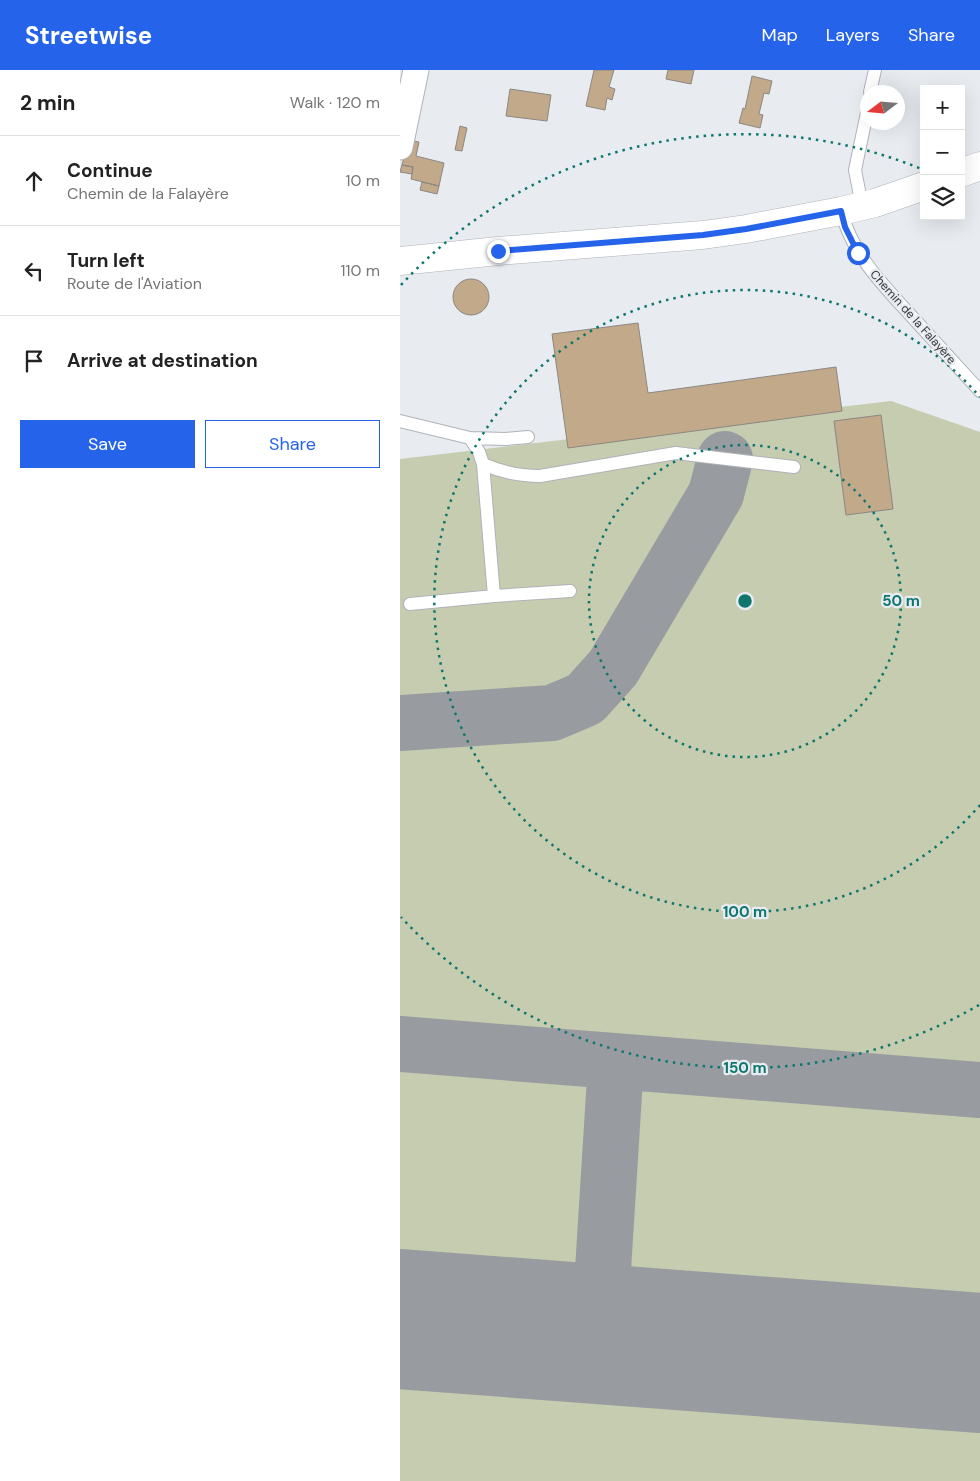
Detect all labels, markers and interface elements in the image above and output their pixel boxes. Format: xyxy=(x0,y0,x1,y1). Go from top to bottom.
text: Streetwise xyxy=(25,20,152,51)
text: Map xyxy=(762,23,798,47)
text: Layers xyxy=(826,23,880,47)
text: Share xyxy=(908,23,955,47)
north arrow xyxy=(860,85,905,130)
map controls xyxy=(920,85,965,220)
button: + xyxy=(920,85,965,130)
text: 2 min xyxy=(20,89,76,117)
text: Walk · 120 m xyxy=(290,92,380,113)
button: − xyxy=(920,130,965,175)
text: Continue xyxy=(67,158,153,183)
icon: ahead xyxy=(20,167,48,195)
text: 10 m xyxy=(346,170,380,191)
button: layers xyxy=(920,175,965,220)
text: Chemin de la Falayère xyxy=(67,183,229,204)
route end xyxy=(487,240,510,263)
route start xyxy=(847,242,870,265)
text: Turn left xyxy=(67,248,145,273)
icon: left xyxy=(20,257,48,285)
text: 110 m xyxy=(341,260,380,281)
street label: Chemin de la Falayère xyxy=(866,267,960,368)
text: Route de l'Aviation xyxy=(67,273,202,294)
icon: arrive xyxy=(20,347,48,375)
text: Arrive at destination xyxy=(67,348,258,373)
button: Save xyxy=(20,420,195,468)
button: Share xyxy=(205,420,380,468)
text: 50 m xyxy=(882,591,920,611)
centre of rings xyxy=(736,592,754,610)
text: 100 m xyxy=(723,902,767,922)
text: 150 m xyxy=(724,1058,767,1078)

